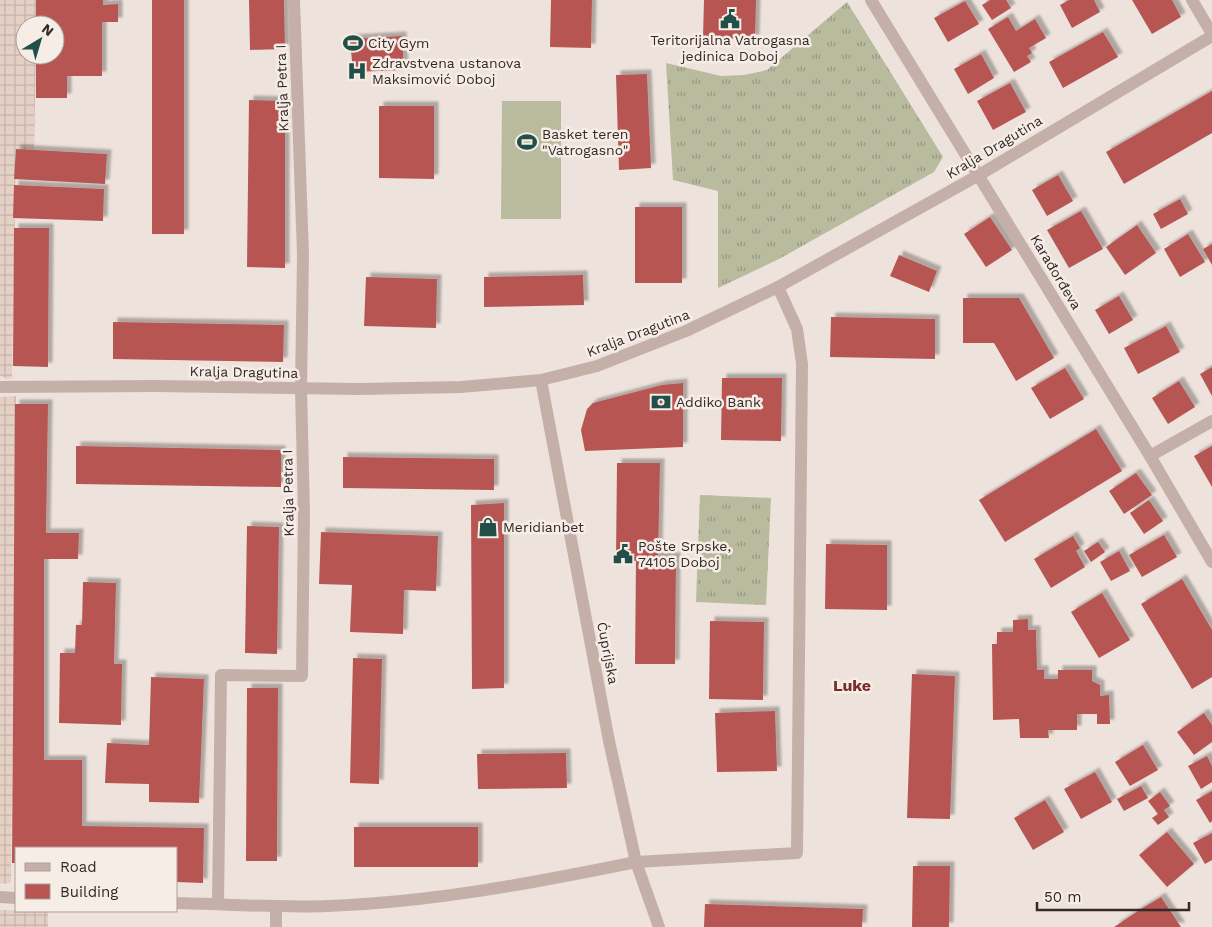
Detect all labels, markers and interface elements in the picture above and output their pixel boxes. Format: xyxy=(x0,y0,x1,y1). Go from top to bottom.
public building icon: Teritorijalna Vatrogasna jedinica Doboj xyxy=(719,8,741,30)
north arrow xyxy=(15,15,65,65)
text: N xyxy=(39,20,57,39)
sports icon: City Gym xyxy=(342,32,364,54)
place label: Teritorijalna Vatrogasna jedinica Doboj xyxy=(650,32,810,64)
place label: City Gym xyxy=(368,35,429,51)
street label: Kralja Petra I xyxy=(272,44,292,132)
place label: Zdravstvena ustanova Maksimović Doboj xyxy=(372,55,521,87)
hospital icon: Zdravstvena ustanova Maksimović Doboj xyxy=(346,60,368,82)
street label: Kralja Dragutina xyxy=(943,112,1045,182)
place label: Basket teren "Vatrogasno" xyxy=(542,126,629,158)
sports icon: Basket teren "Vatrogasno" xyxy=(516,131,538,153)
street label: Karađorđeva xyxy=(1027,232,1085,313)
street label: Kralja Dragutina xyxy=(584,306,692,360)
street label: Kralja Dragutina xyxy=(189,363,299,381)
bank icon: Addiko Bank xyxy=(650,391,672,413)
place label: Addiko Bank xyxy=(676,394,761,410)
street label: Kralja Petra I xyxy=(279,449,297,537)
shop icon: Meridianbet xyxy=(477,516,499,538)
place label: Meridianbet xyxy=(503,519,584,535)
place label: Pošte Srpske, 74105 Doboj xyxy=(638,538,731,570)
public building icon: Pošte Srpske, 74105 Doboj xyxy=(612,543,634,565)
street label: Ćuprijska xyxy=(594,620,622,686)
district label: Luke xyxy=(833,676,871,695)
legend xyxy=(15,847,178,912)
text: Road xyxy=(60,858,97,876)
scale bar xyxy=(1037,880,1190,912)
text: Building xyxy=(60,883,118,901)
text: 50 m xyxy=(1044,888,1081,906)

